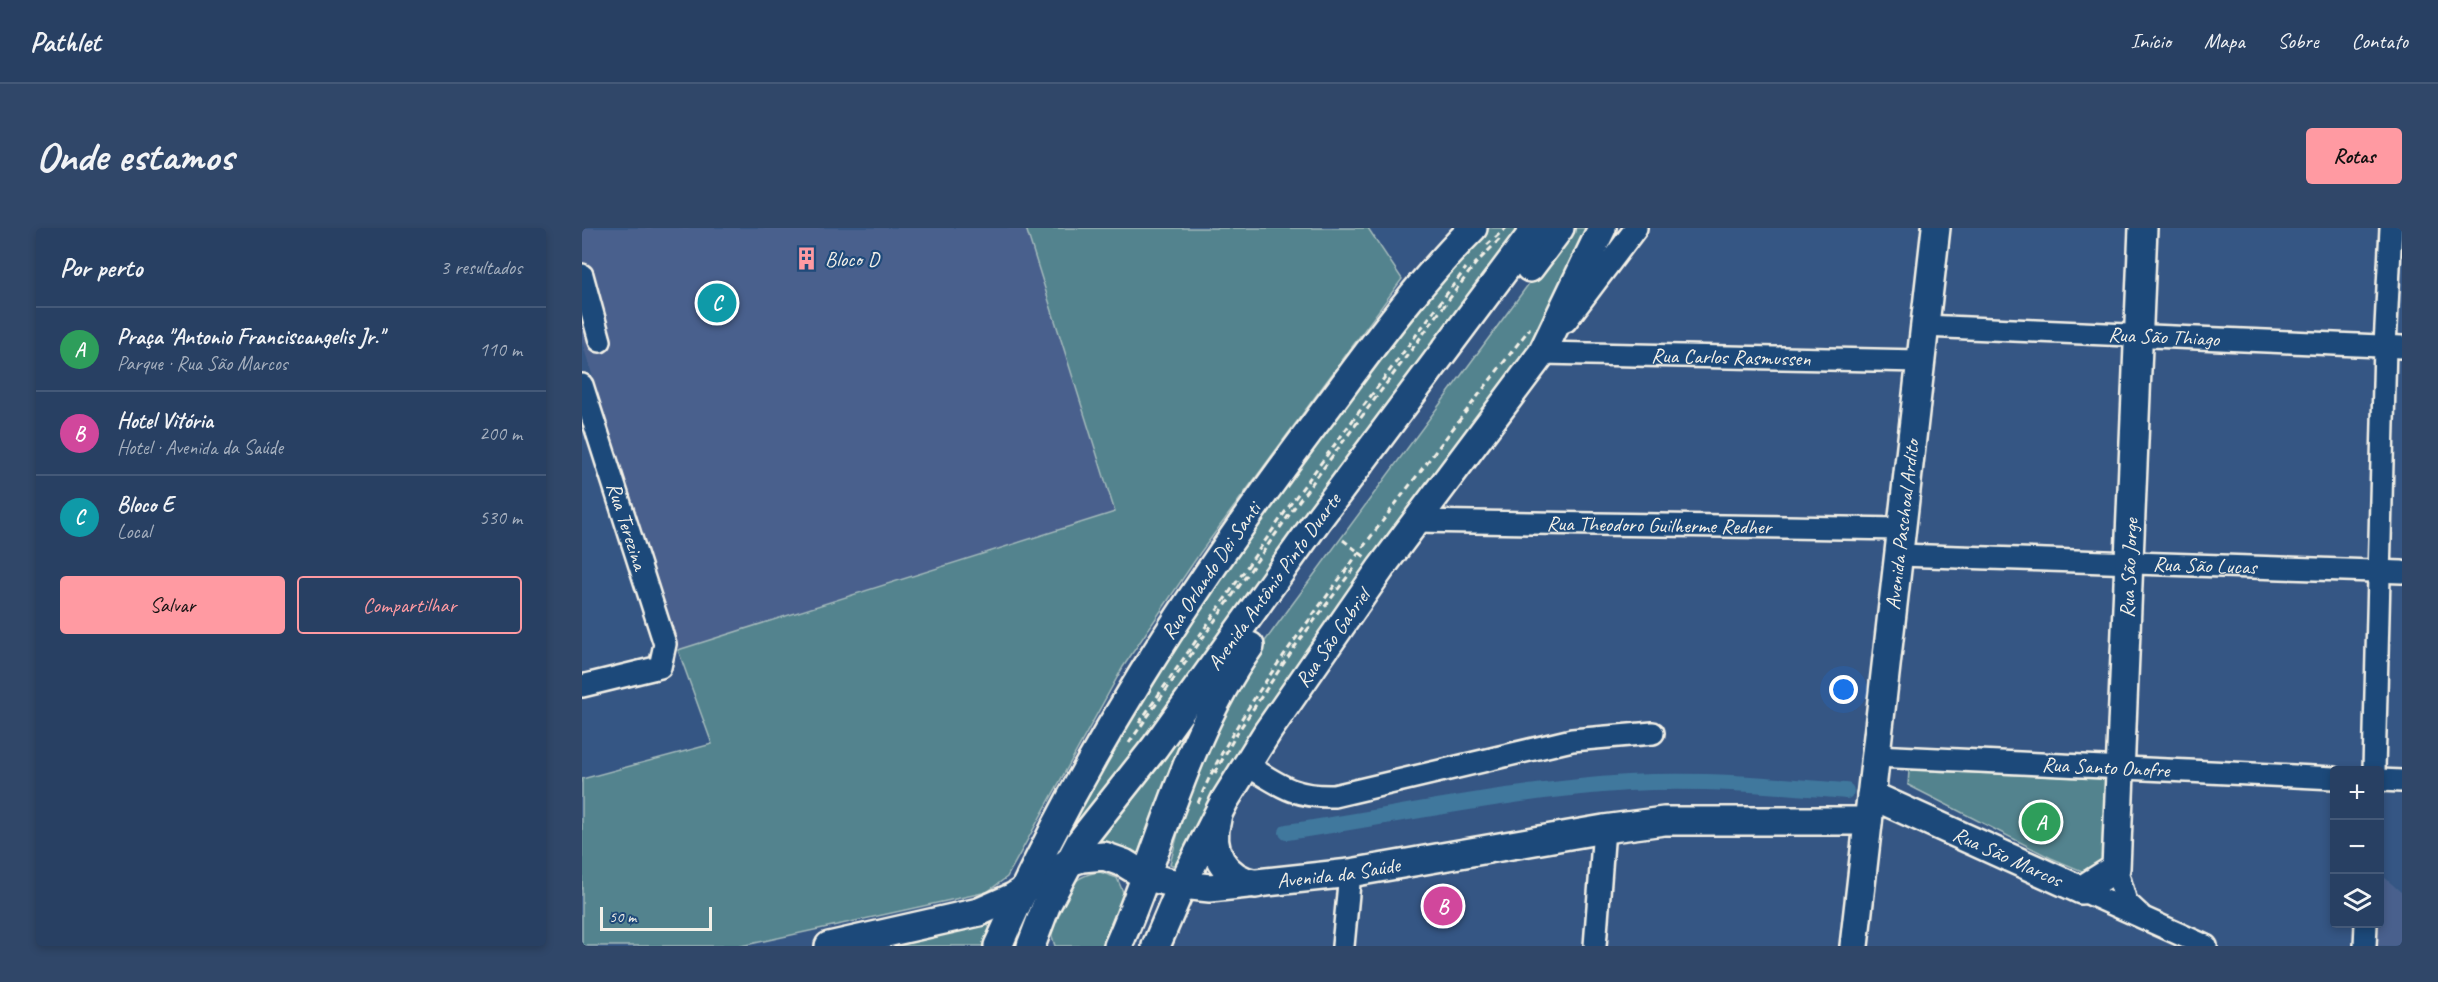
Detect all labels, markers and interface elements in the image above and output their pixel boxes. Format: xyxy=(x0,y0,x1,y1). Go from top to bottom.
text: Pathlet xyxy=(30,24,100,59)
text: Início xyxy=(2131,28,2171,54)
text: Mapa xyxy=(2204,28,2245,54)
text: Sobre xyxy=(2278,28,2318,54)
text: Contato xyxy=(2351,28,2408,54)
button: Rotas xyxy=(2306,128,2402,184)
text: Onde estamos xyxy=(36,130,233,183)
building icon: Bloco D xyxy=(794,246,820,272)
place label: Bloco D xyxy=(825,246,881,272)
text: Por perto xyxy=(60,251,142,284)
text: 3 resultados xyxy=(440,255,522,280)
pin: C xyxy=(698,280,736,326)
street label: Rua São Thiago xyxy=(2108,321,2221,352)
text: Praça "Antonio Franciscangelis Jr." xyxy=(117,323,384,351)
text: A xyxy=(74,337,85,362)
text: 110 m xyxy=(479,337,522,362)
street label: Rua Carlos Rasmussen xyxy=(1651,342,1811,372)
text: Parque · Rua São Marcos xyxy=(117,351,288,376)
text: Hotel Vitória xyxy=(117,407,213,435)
text: B xyxy=(74,421,85,446)
text: 200 m xyxy=(479,421,522,446)
text: Hotel · Avenida da Saúde xyxy=(117,435,283,460)
street label: Avenida Paschoal Ardito xyxy=(1879,436,1925,611)
street label: Rua Terezina xyxy=(601,479,654,575)
street label: Avenida Antônio Pinto Duarte xyxy=(1201,486,1348,675)
text: Bloco E xyxy=(117,491,174,519)
street label: Rua Orlando Dei Santi xyxy=(1155,495,1268,644)
text: C xyxy=(75,505,84,530)
text: 530 m xyxy=(479,505,522,530)
street label: Rua Theodoro Guilherme Redher xyxy=(1546,510,1774,540)
street label: Rua São Jorge xyxy=(2114,517,2144,618)
text: Local xyxy=(117,519,151,544)
street label: Rua São Lucas xyxy=(2152,551,2259,580)
button: Salvar xyxy=(60,576,285,634)
button: Compartilhar xyxy=(297,576,522,634)
street label: Rua São Gabriel xyxy=(1289,581,1377,692)
your location xyxy=(1829,675,1858,704)
street label: Rua Santo Onofre xyxy=(2041,751,2171,783)
map controls xyxy=(2330,766,2384,928)
button: + xyxy=(2330,766,2384,820)
pin: A xyxy=(2022,800,2060,844)
button: − xyxy=(2330,820,2384,874)
street label: Rua São Marcos xyxy=(1949,821,2068,894)
street label: Avenida da Saúde xyxy=(1276,851,1404,894)
button: layers xyxy=(2330,874,2384,928)
pin: B xyxy=(1424,884,1462,928)
scale bar xyxy=(600,904,712,932)
text: 50 m xyxy=(609,907,636,927)

